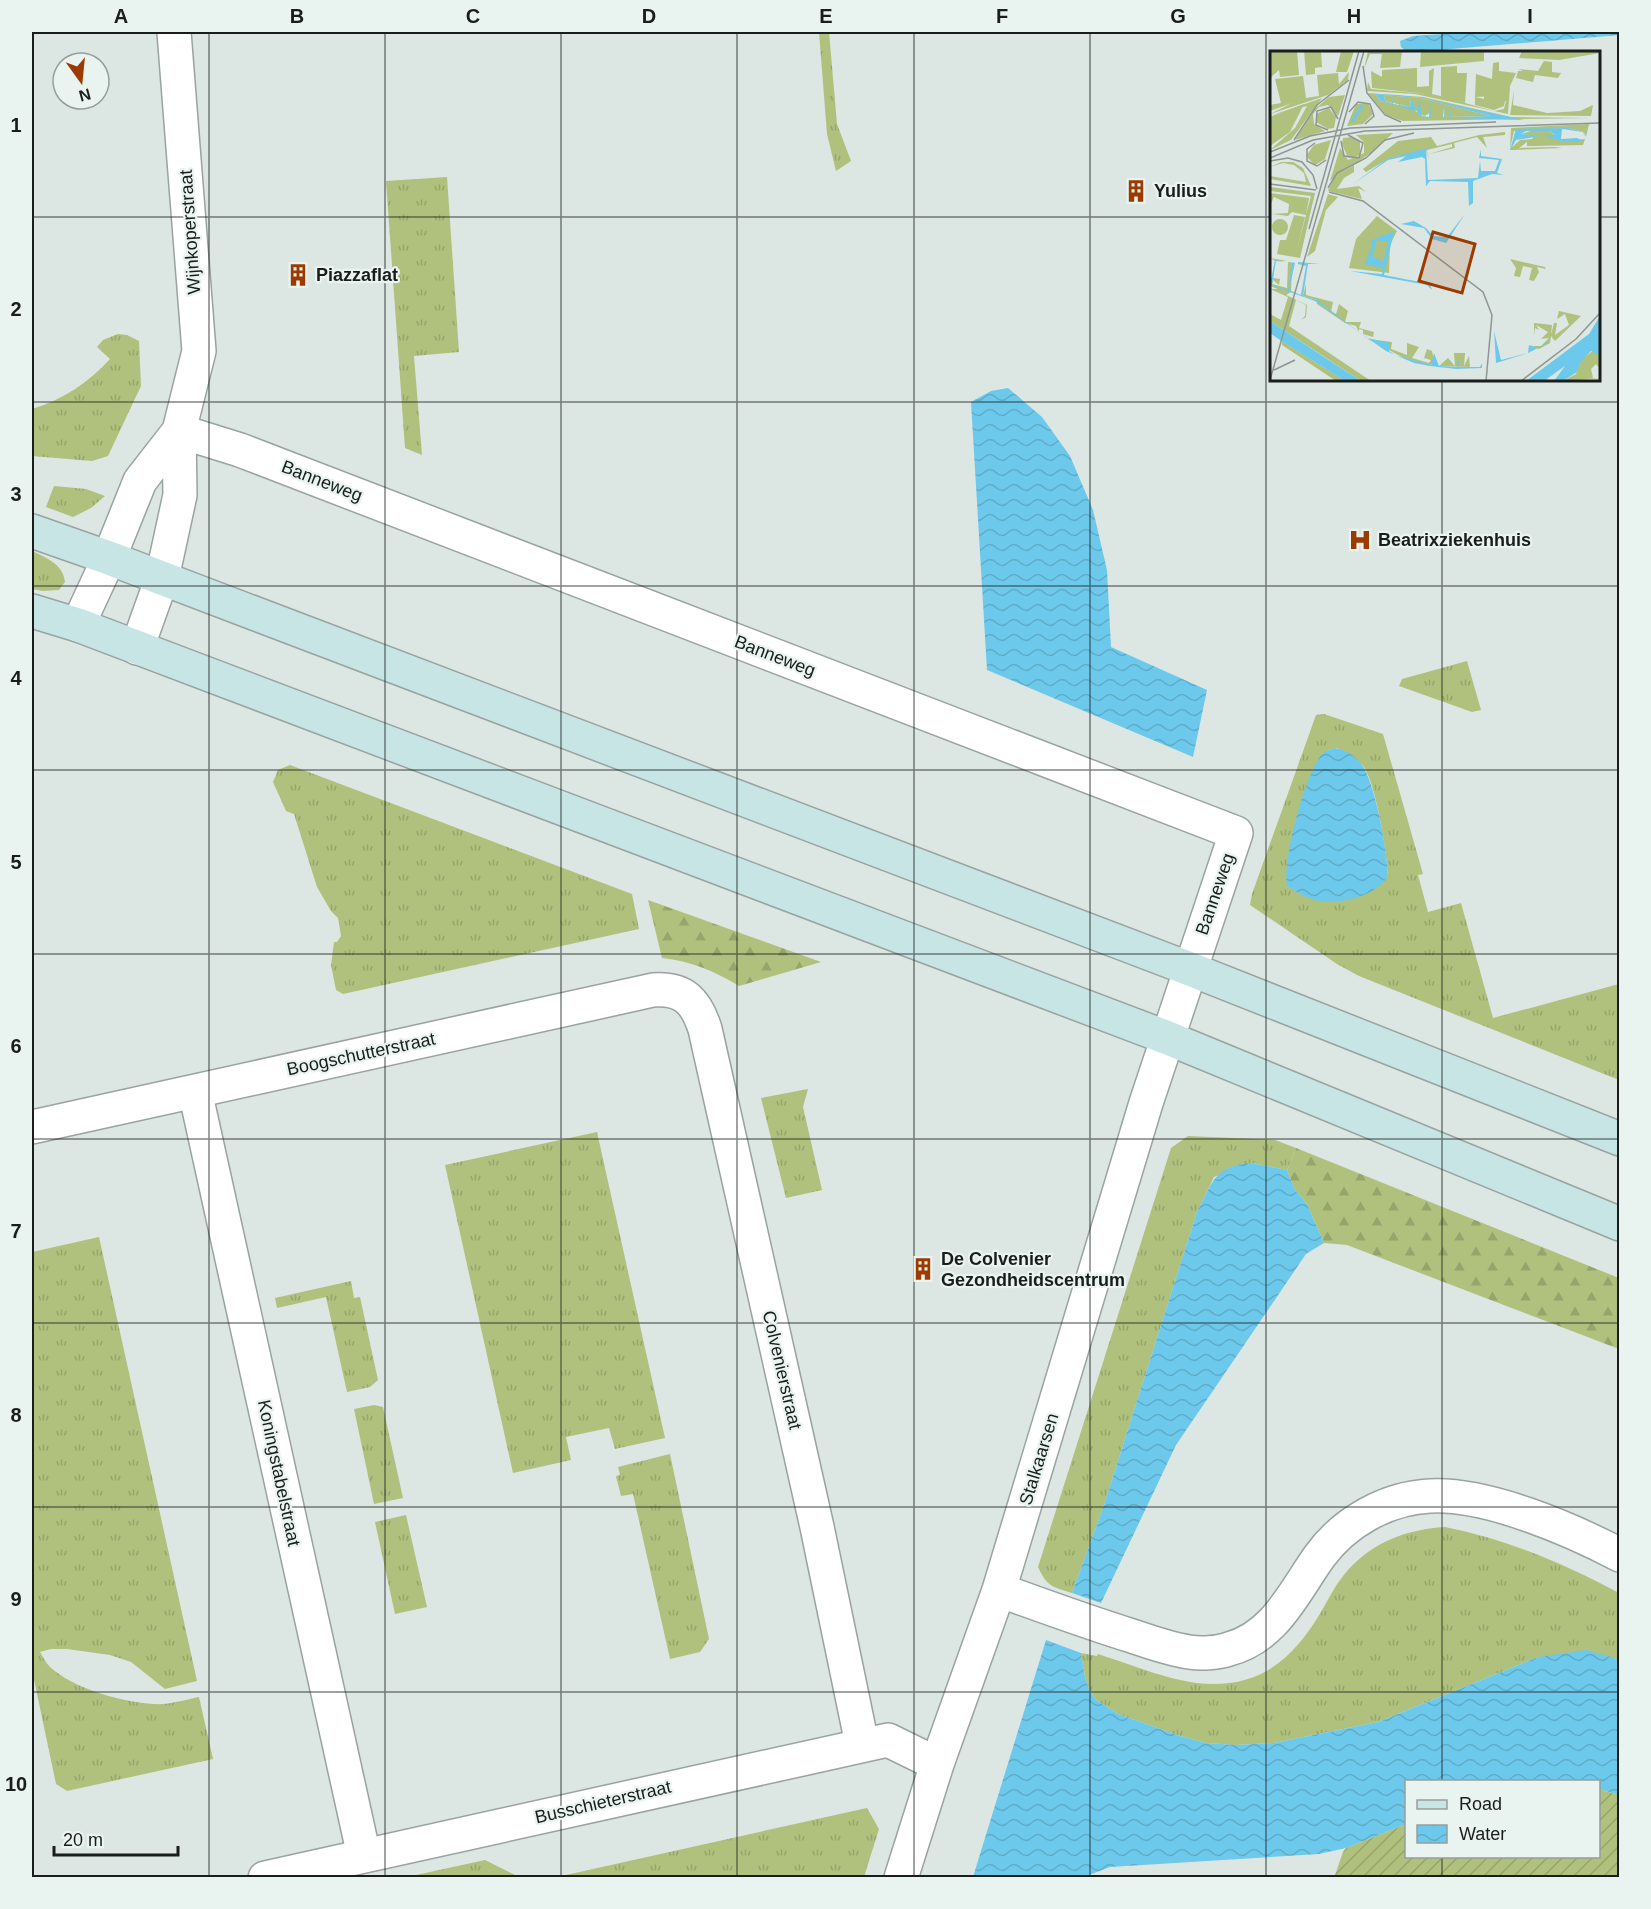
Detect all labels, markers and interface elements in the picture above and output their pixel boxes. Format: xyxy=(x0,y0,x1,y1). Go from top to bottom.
text: A xyxy=(114,5,128,27)
text: B xyxy=(290,5,304,27)
text: C xyxy=(466,5,480,27)
text: D xyxy=(642,5,656,27)
text: E xyxy=(819,5,833,27)
text: F xyxy=(996,5,1008,27)
text: G xyxy=(1170,5,1186,27)
text: H xyxy=(1347,5,1361,27)
text: I xyxy=(1527,5,1533,27)
north arrow xyxy=(51,51,111,111)
inset map xyxy=(1270,51,1600,381)
text: N xyxy=(77,85,93,105)
text: 1 xyxy=(10,114,22,136)
street label: Wijnkoperstraat xyxy=(176,169,204,295)
building icon: Yulius xyxy=(1123,178,1149,204)
place label: Yulius xyxy=(1154,181,1207,201)
building icon: Piazzaflat xyxy=(285,262,311,288)
place label: Piazzaflat xyxy=(316,265,398,285)
text: 2 xyxy=(10,298,22,320)
street label: Banneweg xyxy=(279,456,365,506)
text: 3 xyxy=(10,483,22,505)
hospital icon: Beatrixziekenhuis xyxy=(1347,527,1373,553)
place label: Beatrixziekenhuis xyxy=(1378,530,1531,550)
street label: Banneweg xyxy=(732,631,818,681)
text: 4 xyxy=(10,667,22,689)
text: 5 xyxy=(10,851,22,873)
street label: Banneweg xyxy=(1192,851,1238,937)
street label: Boogschutterstraat xyxy=(285,1029,437,1079)
text: 6 xyxy=(10,1035,22,1057)
text: 7 xyxy=(10,1220,22,1242)
place label: De Colvenier Gezondheidscentrum xyxy=(941,1249,1125,1290)
building icon: De Colvenier Gezondheidscentrum xyxy=(910,1256,936,1282)
street label: Colvenierstraat xyxy=(759,1309,805,1431)
street label: Koningstabelstraat xyxy=(254,1398,304,1548)
text: 8 xyxy=(10,1404,22,1426)
street label: Stalkaarsen xyxy=(1016,1411,1062,1507)
text: 9 xyxy=(10,1588,22,1610)
text: 10 xyxy=(5,1773,27,1795)
street label: Busschieterstraat xyxy=(533,1777,673,1827)
legend xyxy=(1405,1780,1600,1858)
text: Road xyxy=(1459,1794,1502,1814)
scale bar xyxy=(54,1819,178,1857)
text: Water xyxy=(1459,1824,1506,1844)
text: 20 m xyxy=(63,1830,103,1850)

